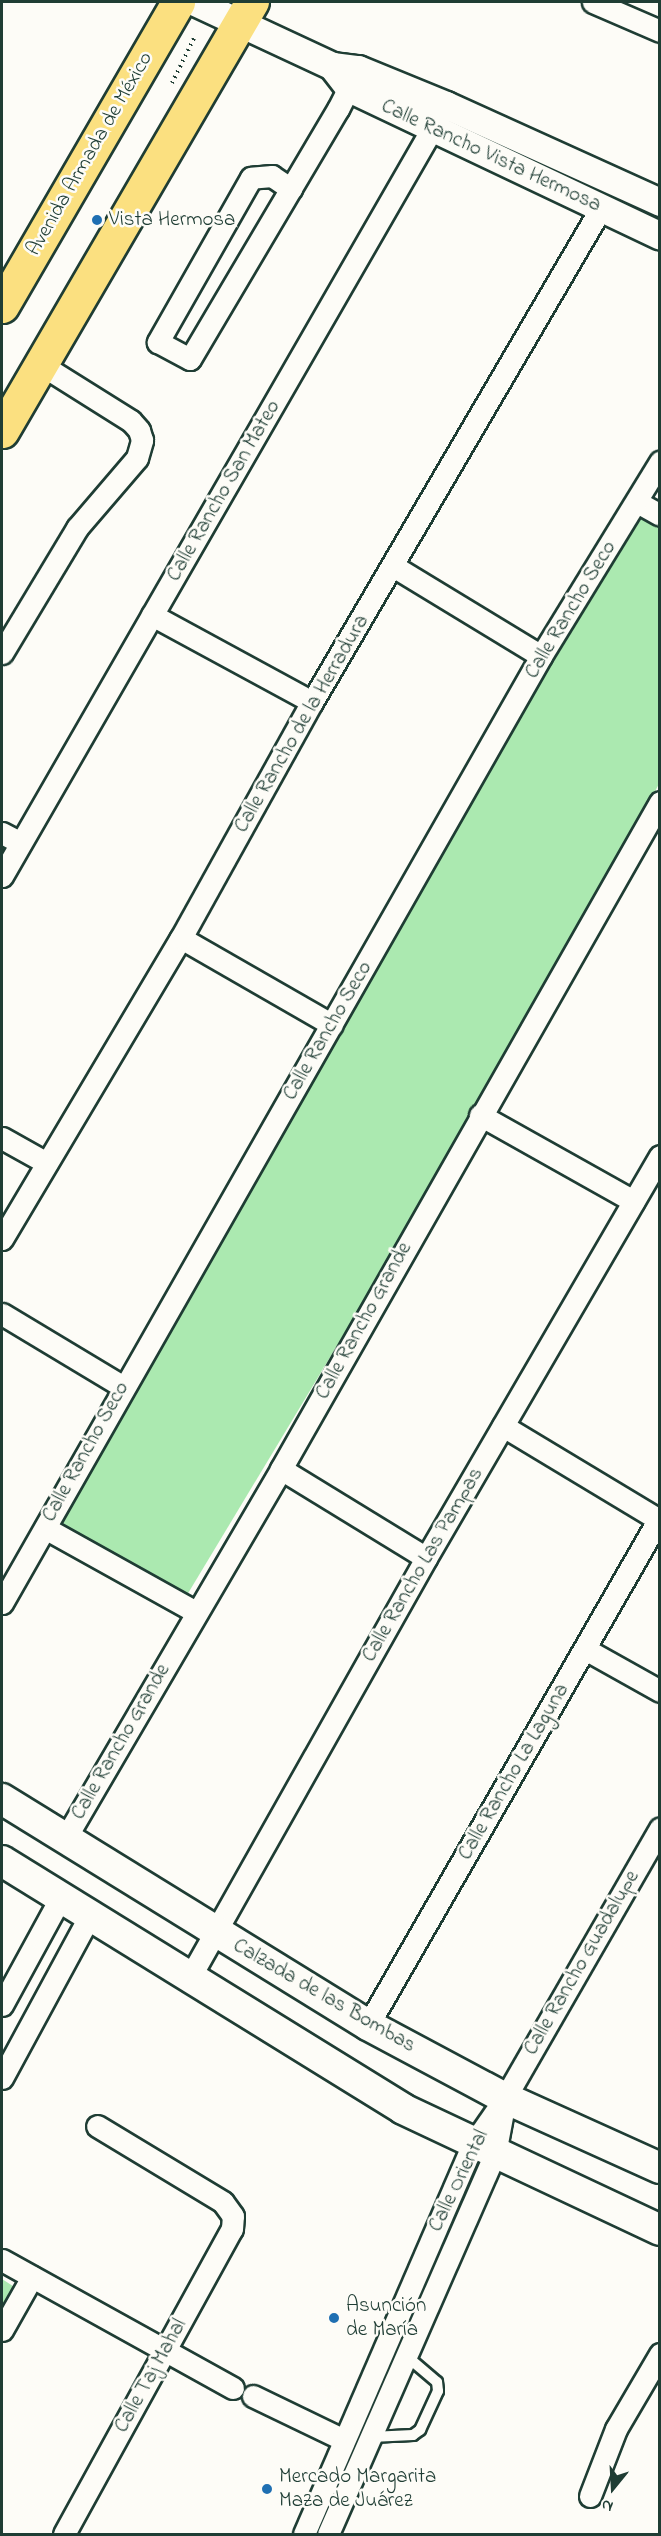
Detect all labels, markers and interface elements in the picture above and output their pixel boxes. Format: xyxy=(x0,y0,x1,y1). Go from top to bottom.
street label: Avenida Armada de México xyxy=(21,48,159,260)
street label: Calle Rancho Vista Hermosa xyxy=(377,94,605,218)
place label: Vista Hermosa xyxy=(109,207,235,233)
marker: Vista Hermosa xyxy=(90,213,104,227)
street label: Calle Rancho San Mateo xyxy=(162,396,286,586)
street label: Calle Rancho Seco xyxy=(520,536,622,684)
street label: Calle Rancho de la Herradura xyxy=(229,611,375,837)
street label: Calle Rancho Seco xyxy=(278,957,378,1105)
street label: Calle Rancho Grande xyxy=(310,1238,418,1404)
street label: Calle Rancho Seco xyxy=(37,1377,135,1527)
street label: Calle Rancho Las Pampas xyxy=(357,1463,489,1667)
street label: Calle Rancho Grande xyxy=(66,1660,176,1824)
street label: Calle Rancho La Laguna xyxy=(453,1679,575,1865)
street label: Calle Rancho Guadalupe xyxy=(519,1866,645,2060)
street label: Calzada de las Bombas xyxy=(228,1933,420,2059)
street label: Calle Oriental xyxy=(423,2126,495,2236)
place label: Asunción de María xyxy=(346,2293,426,2343)
marker: Asunción de María xyxy=(327,2311,341,2325)
street label: Calle Taj Mahal xyxy=(109,2315,193,2437)
north arrow xyxy=(583,2458,643,2518)
place label: Mercado Margarita Maza de Juárez xyxy=(279,2464,436,2514)
marker: Mercado Margarita Maza de Juárez xyxy=(260,2482,274,2496)
text: N xyxy=(599,2492,616,2518)

